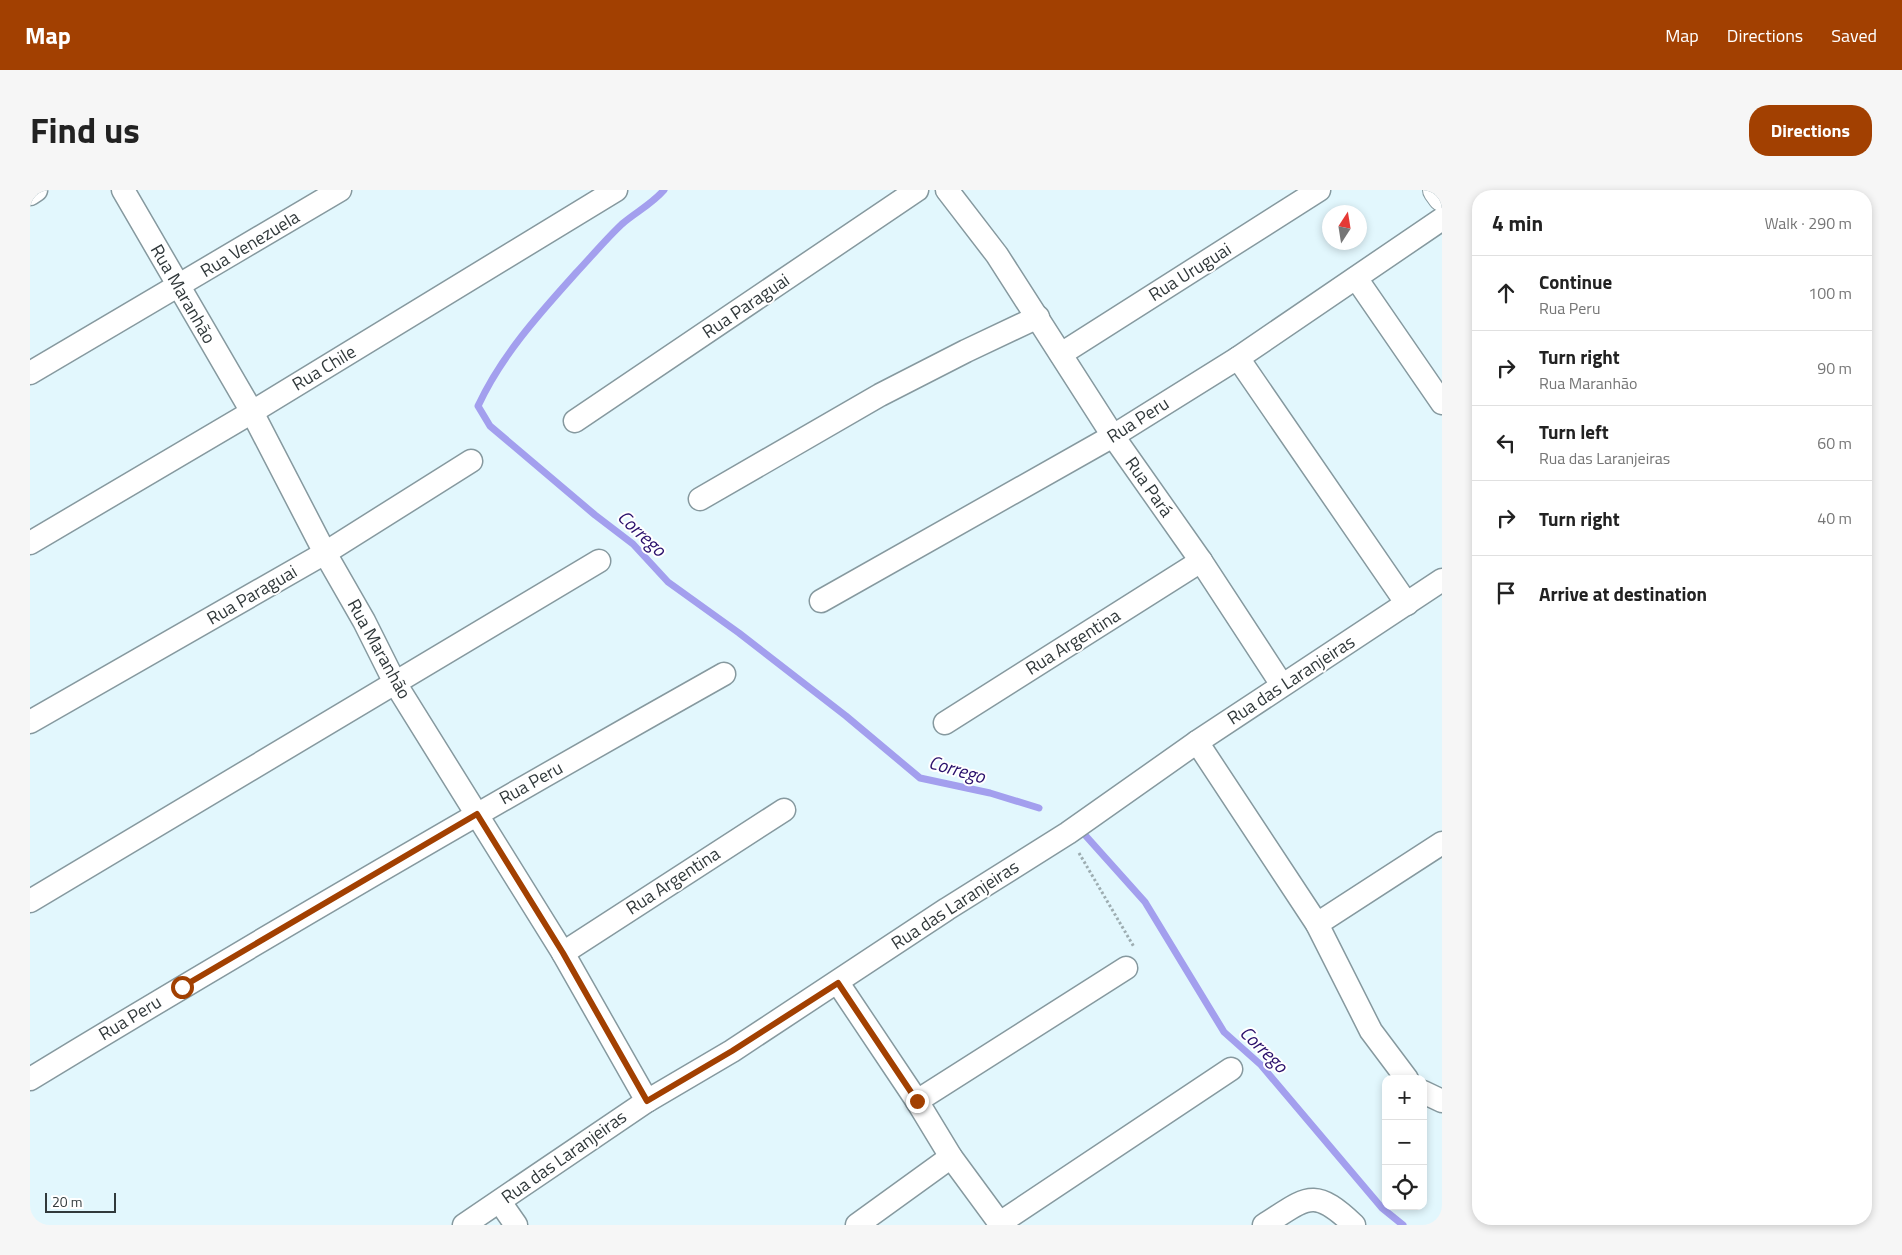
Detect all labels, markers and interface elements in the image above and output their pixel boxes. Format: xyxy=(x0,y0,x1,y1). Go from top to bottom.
text: Map xyxy=(25,17,71,53)
text: Map xyxy=(1665,22,1699,49)
text: Directions xyxy=(1727,22,1803,49)
text: Saved xyxy=(1831,22,1877,49)
text: Find us xyxy=(30,103,140,157)
button: Directions xyxy=(1749,105,1872,156)
street label: Rua Venezuela xyxy=(195,203,304,284)
north arrow xyxy=(1322,205,1367,250)
text: 4 min xyxy=(1492,207,1543,239)
text: Walk · 290 m xyxy=(1764,211,1852,235)
street label: Rua Uruguai xyxy=(1143,236,1236,308)
street label: Rua Maranhão xyxy=(144,239,223,348)
street label: Rua Paraguai xyxy=(697,266,795,345)
text: Continue xyxy=(1539,267,1612,296)
icon: ahead xyxy=(1492,279,1520,307)
text: 100 m xyxy=(1808,281,1852,305)
text: Rua Peru xyxy=(1539,296,1600,320)
street label: Rua Chile xyxy=(287,338,361,397)
text: Turn right xyxy=(1539,342,1620,371)
icon: right xyxy=(1492,354,1520,382)
text: 90 m xyxy=(1817,356,1852,380)
text: Rua Maranhão xyxy=(1539,371,1638,395)
street label: Rua Peru xyxy=(1101,390,1174,449)
text: Turn left xyxy=(1539,417,1609,446)
icon: left xyxy=(1492,429,1520,457)
text: 60 m xyxy=(1817,431,1852,455)
text: Rua das Laranjeiras xyxy=(1539,446,1670,470)
street label: Rua Pará xyxy=(1119,451,1180,522)
water label: Corrego xyxy=(611,502,674,563)
icon: right xyxy=(1492,504,1520,532)
text: Turn right xyxy=(1539,504,1620,533)
text: 40 m xyxy=(1817,506,1852,530)
street label: Rua Paraguai xyxy=(202,558,302,631)
icon: arrive xyxy=(1492,579,1520,607)
text: Arrive at destination xyxy=(1539,579,1707,608)
street label: Rua Maranhão xyxy=(341,594,418,704)
street label: Rua Argentina xyxy=(1020,602,1125,681)
street label: Rua das Laranjeiras xyxy=(1221,628,1360,731)
water label: Corrego xyxy=(925,747,989,791)
street label: Rua Peru xyxy=(494,754,568,811)
street label: Rua Argentina xyxy=(620,840,725,921)
street label: Rua das Laranjeiras xyxy=(885,853,1024,956)
route start xyxy=(171,976,194,999)
street label: Rua Peru xyxy=(93,988,166,1047)
water label: Corrego xyxy=(1234,1018,1296,1079)
map controls xyxy=(1382,1075,1427,1210)
button: + xyxy=(1382,1075,1427,1120)
route end xyxy=(906,1090,929,1113)
street label: Rua das Laranjeiras xyxy=(496,1103,632,1210)
button: − xyxy=(1382,1120,1427,1165)
button: locate xyxy=(1382,1165,1427,1210)
scale bar xyxy=(45,1190,116,1213)
text: 20 m xyxy=(52,1191,82,1212)

